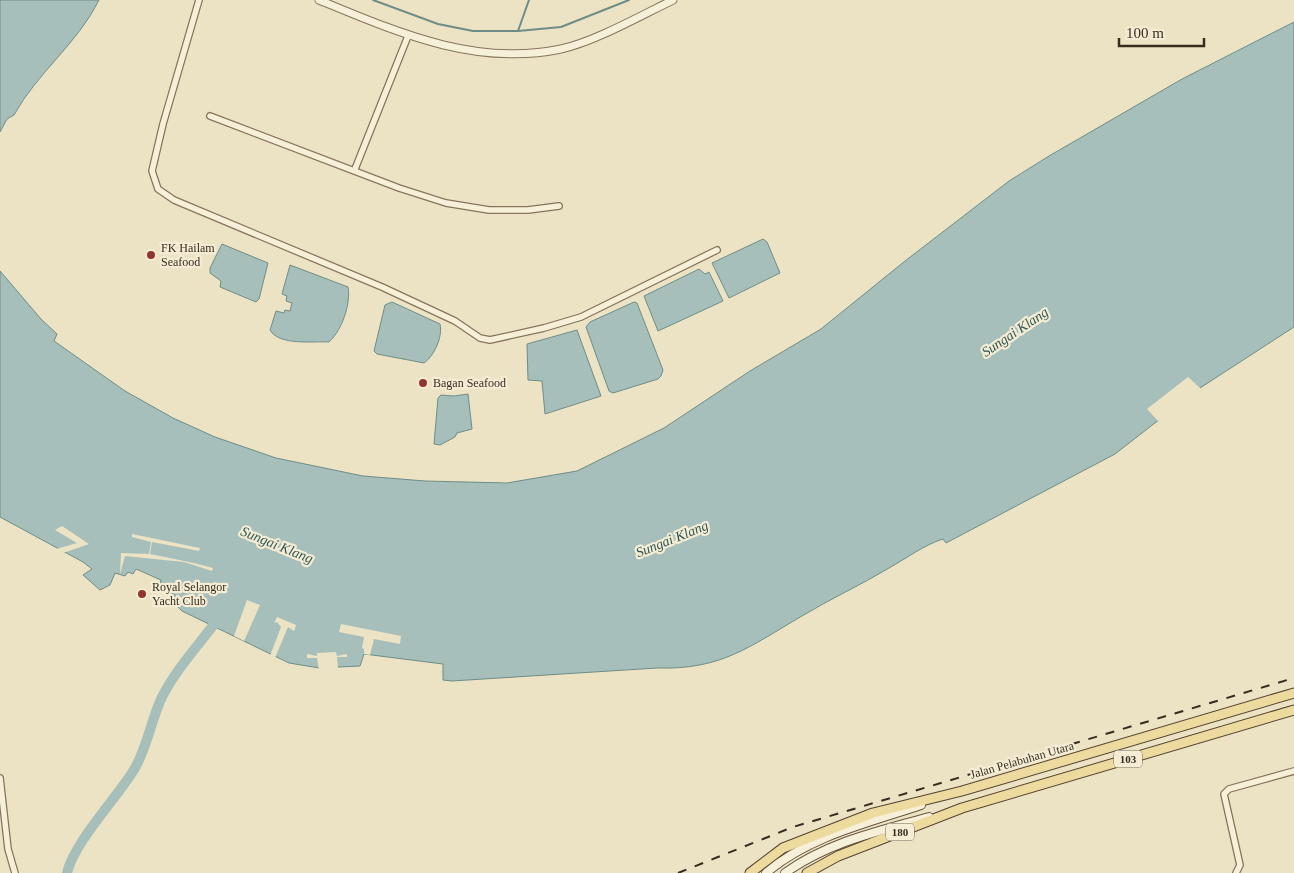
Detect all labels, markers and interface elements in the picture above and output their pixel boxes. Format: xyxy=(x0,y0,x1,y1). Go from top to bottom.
scale bar xyxy=(1119,15,1204,47)
text: 100 m xyxy=(1126,25,1164,41)
place label: FK Hailam Seafood xyxy=(161,241,215,269)
marker: FK Hailam Seafood xyxy=(145,249,157,261)
water label: Sungai Klang xyxy=(979,304,1051,360)
place label: Bagan Seafood xyxy=(433,376,506,390)
marker: Bagan Seafood xyxy=(417,377,429,389)
water label: Sungai Klang xyxy=(634,518,710,560)
water label: Sungai Klang xyxy=(239,524,315,566)
place label: Royal Selangor Yacht Club xyxy=(152,580,226,608)
marker: Royal Selangor Yacht Club xyxy=(136,588,148,600)
street label: Jalan Pelabuhan Utara xyxy=(969,738,1076,782)
road number: 103 xyxy=(1114,751,1142,768)
road number: 180 xyxy=(886,824,914,840)

